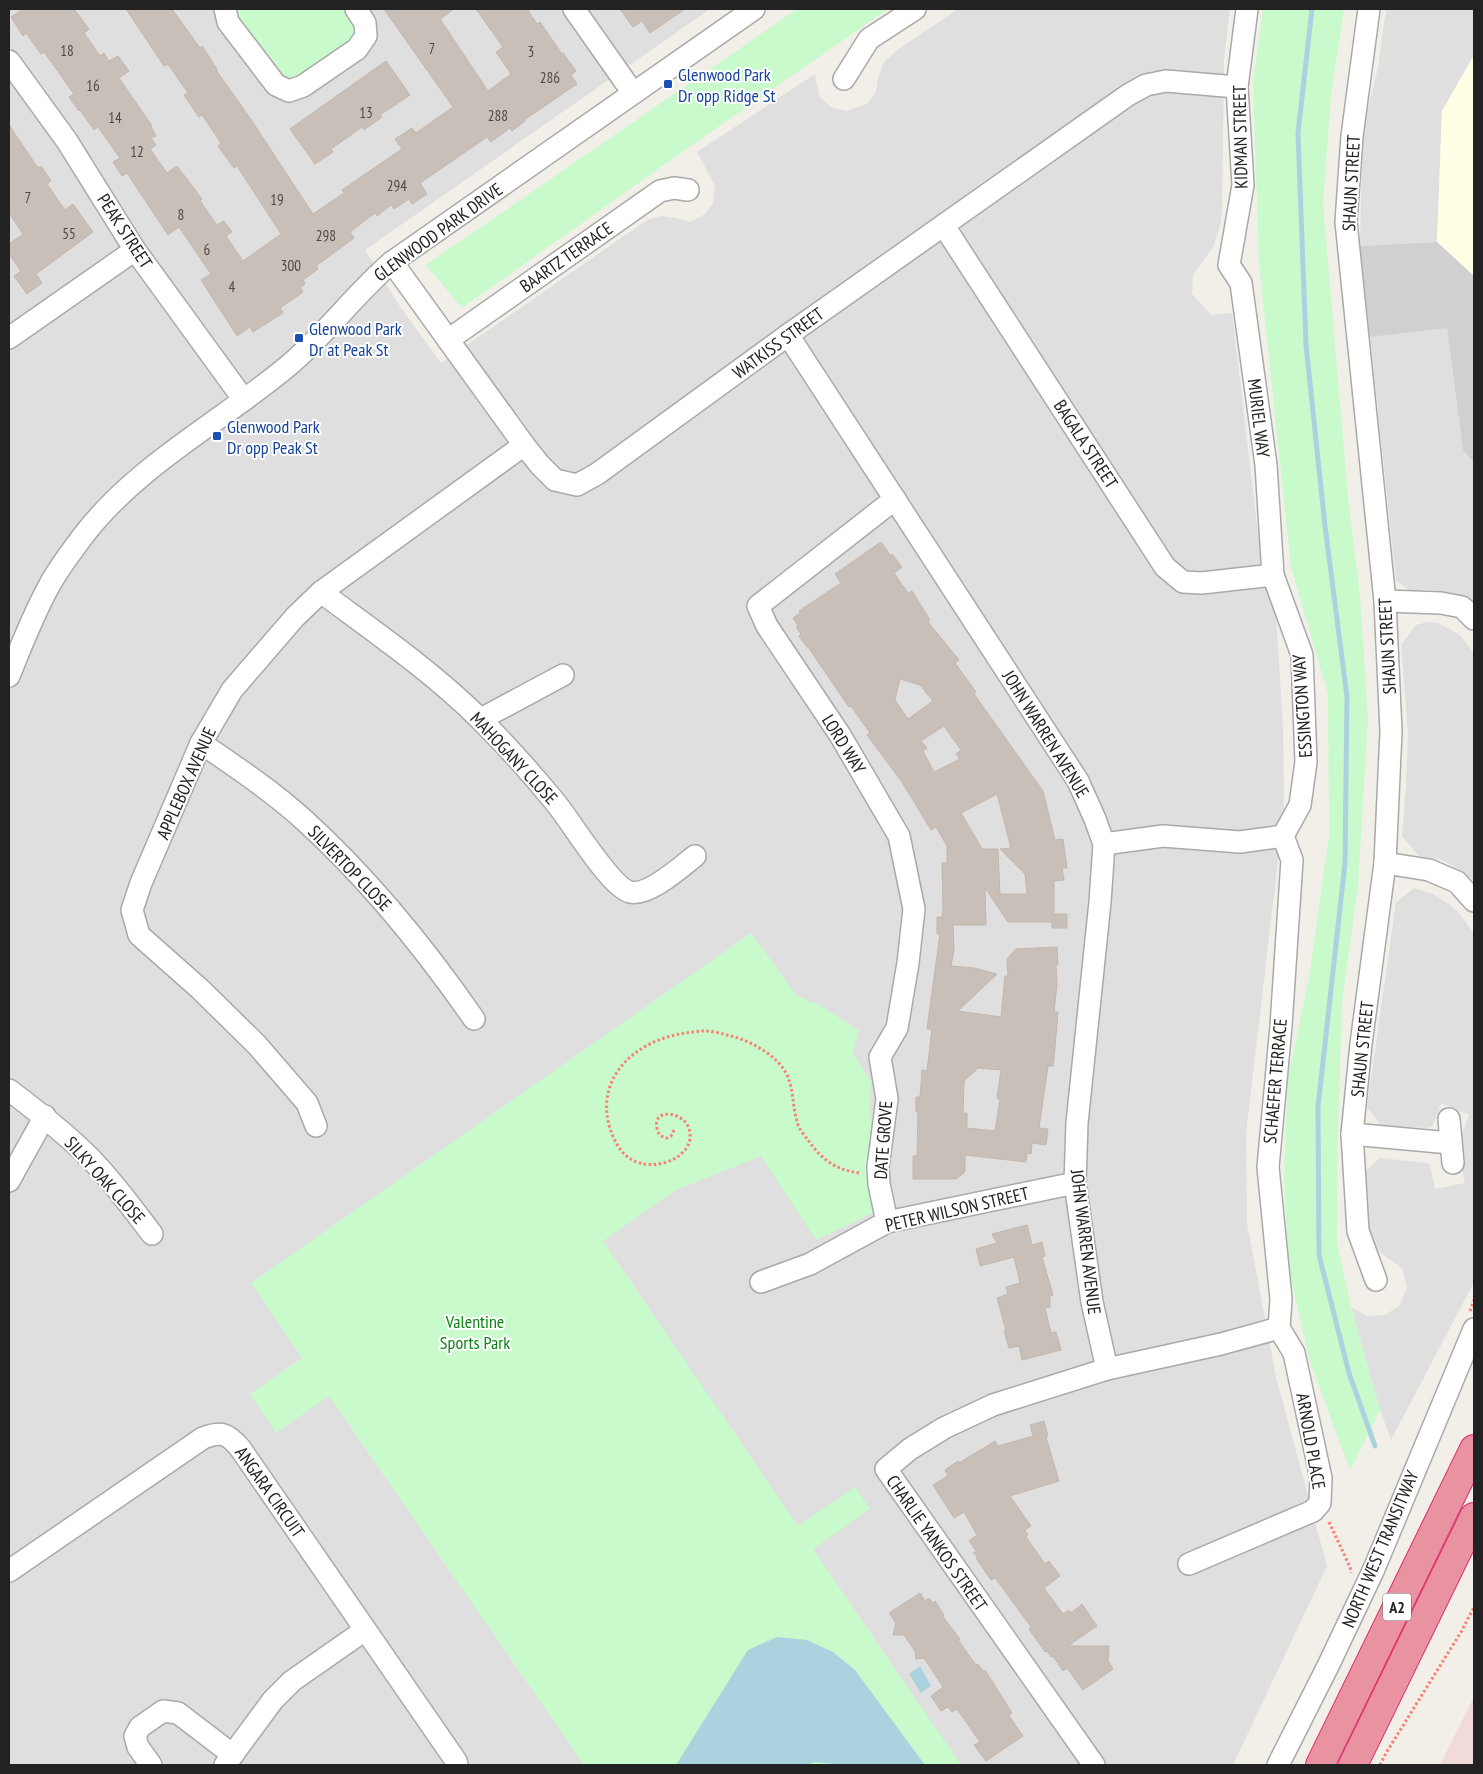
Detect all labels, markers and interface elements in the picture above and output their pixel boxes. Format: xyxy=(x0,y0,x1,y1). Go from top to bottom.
house number: 7 xyxy=(429,39,435,58)
house number: 18 xyxy=(60,41,74,60)
house number: 3 xyxy=(528,42,534,61)
place label: Glenwood Park Dr opp Ridge St xyxy=(678,63,776,107)
house number: 286 xyxy=(540,68,560,87)
house number: 16 xyxy=(86,76,100,95)
marker: Glenwood Park Dr opp Ridge St xyxy=(662,78,674,90)
street label: KIDMAN STREET xyxy=(1228,85,1252,189)
house number: 13 xyxy=(359,103,373,122)
house number: 288 xyxy=(488,106,508,125)
house number: 14 xyxy=(108,108,122,127)
street label: SHAUN STREET xyxy=(1337,134,1365,232)
house number: 12 xyxy=(130,142,144,161)
house number: 294 xyxy=(387,176,407,195)
street label: GLENWOOD PARK DRIVE xyxy=(369,178,507,286)
house number: 7 xyxy=(25,188,31,207)
street label: PEAK STREET xyxy=(92,189,158,273)
house number: 19 xyxy=(270,190,284,209)
house number: 8 xyxy=(178,205,184,224)
street label: BAARTZ TERRACE xyxy=(515,217,617,297)
house number: 55 xyxy=(62,224,76,243)
house number: 298 xyxy=(316,226,336,245)
house number: 6 xyxy=(204,240,211,259)
house number: 300 xyxy=(281,256,301,275)
house number: 4 xyxy=(229,277,236,296)
street label: WATKISS STREET xyxy=(728,302,828,384)
place label: Glenwood Park Dr at Peak St xyxy=(309,317,402,361)
marker: Glenwood Park Dr at Peak St xyxy=(293,332,305,344)
street label: MURIEL WAY xyxy=(1243,377,1275,459)
street label: BAGALA STREET xyxy=(1049,395,1123,493)
place label: Glenwood Park Dr opp Peak St xyxy=(227,415,320,459)
marker: Glenwood Park Dr opp Peak St xyxy=(211,430,223,442)
street label: SHAUN STREET xyxy=(1373,597,1401,695)
street label: ESSINGTON WAY xyxy=(1287,653,1317,759)
street label: JOHN WARREN AVENUE xyxy=(997,665,1094,802)
street label: MAHOGANY CLOSE xyxy=(465,707,563,809)
street label: LORD WAY xyxy=(817,710,871,778)
street label: APPLEBOX AVENUE xyxy=(151,723,221,843)
street label: SILVERTOP CLOSE xyxy=(303,820,397,916)
street label: SHAUN STREET xyxy=(1346,1000,1378,1098)
street label: SCHAEFER TERRACE xyxy=(1258,1017,1292,1145)
street label: DATE GROVE xyxy=(869,1100,897,1180)
street label: SILKY OAK CLOSE xyxy=(60,1132,150,1228)
street label: JOHN WARREN AVENUE xyxy=(1066,1167,1106,1316)
street label: PETER WILSON STREET xyxy=(883,1181,1031,1237)
park label: Valentine Sports Park xyxy=(440,1310,510,1354)
street label: ARNOLD PLACE xyxy=(1291,1391,1331,1491)
street label: ANGARA CIRCUIT xyxy=(230,1442,310,1542)
street label: NORTH WEST TRANSITWAY xyxy=(1336,1466,1424,1631)
street label: CHARLIE YANKOS STREET xyxy=(881,1470,993,1616)
road number: A2 xyxy=(1383,1594,1411,1620)

